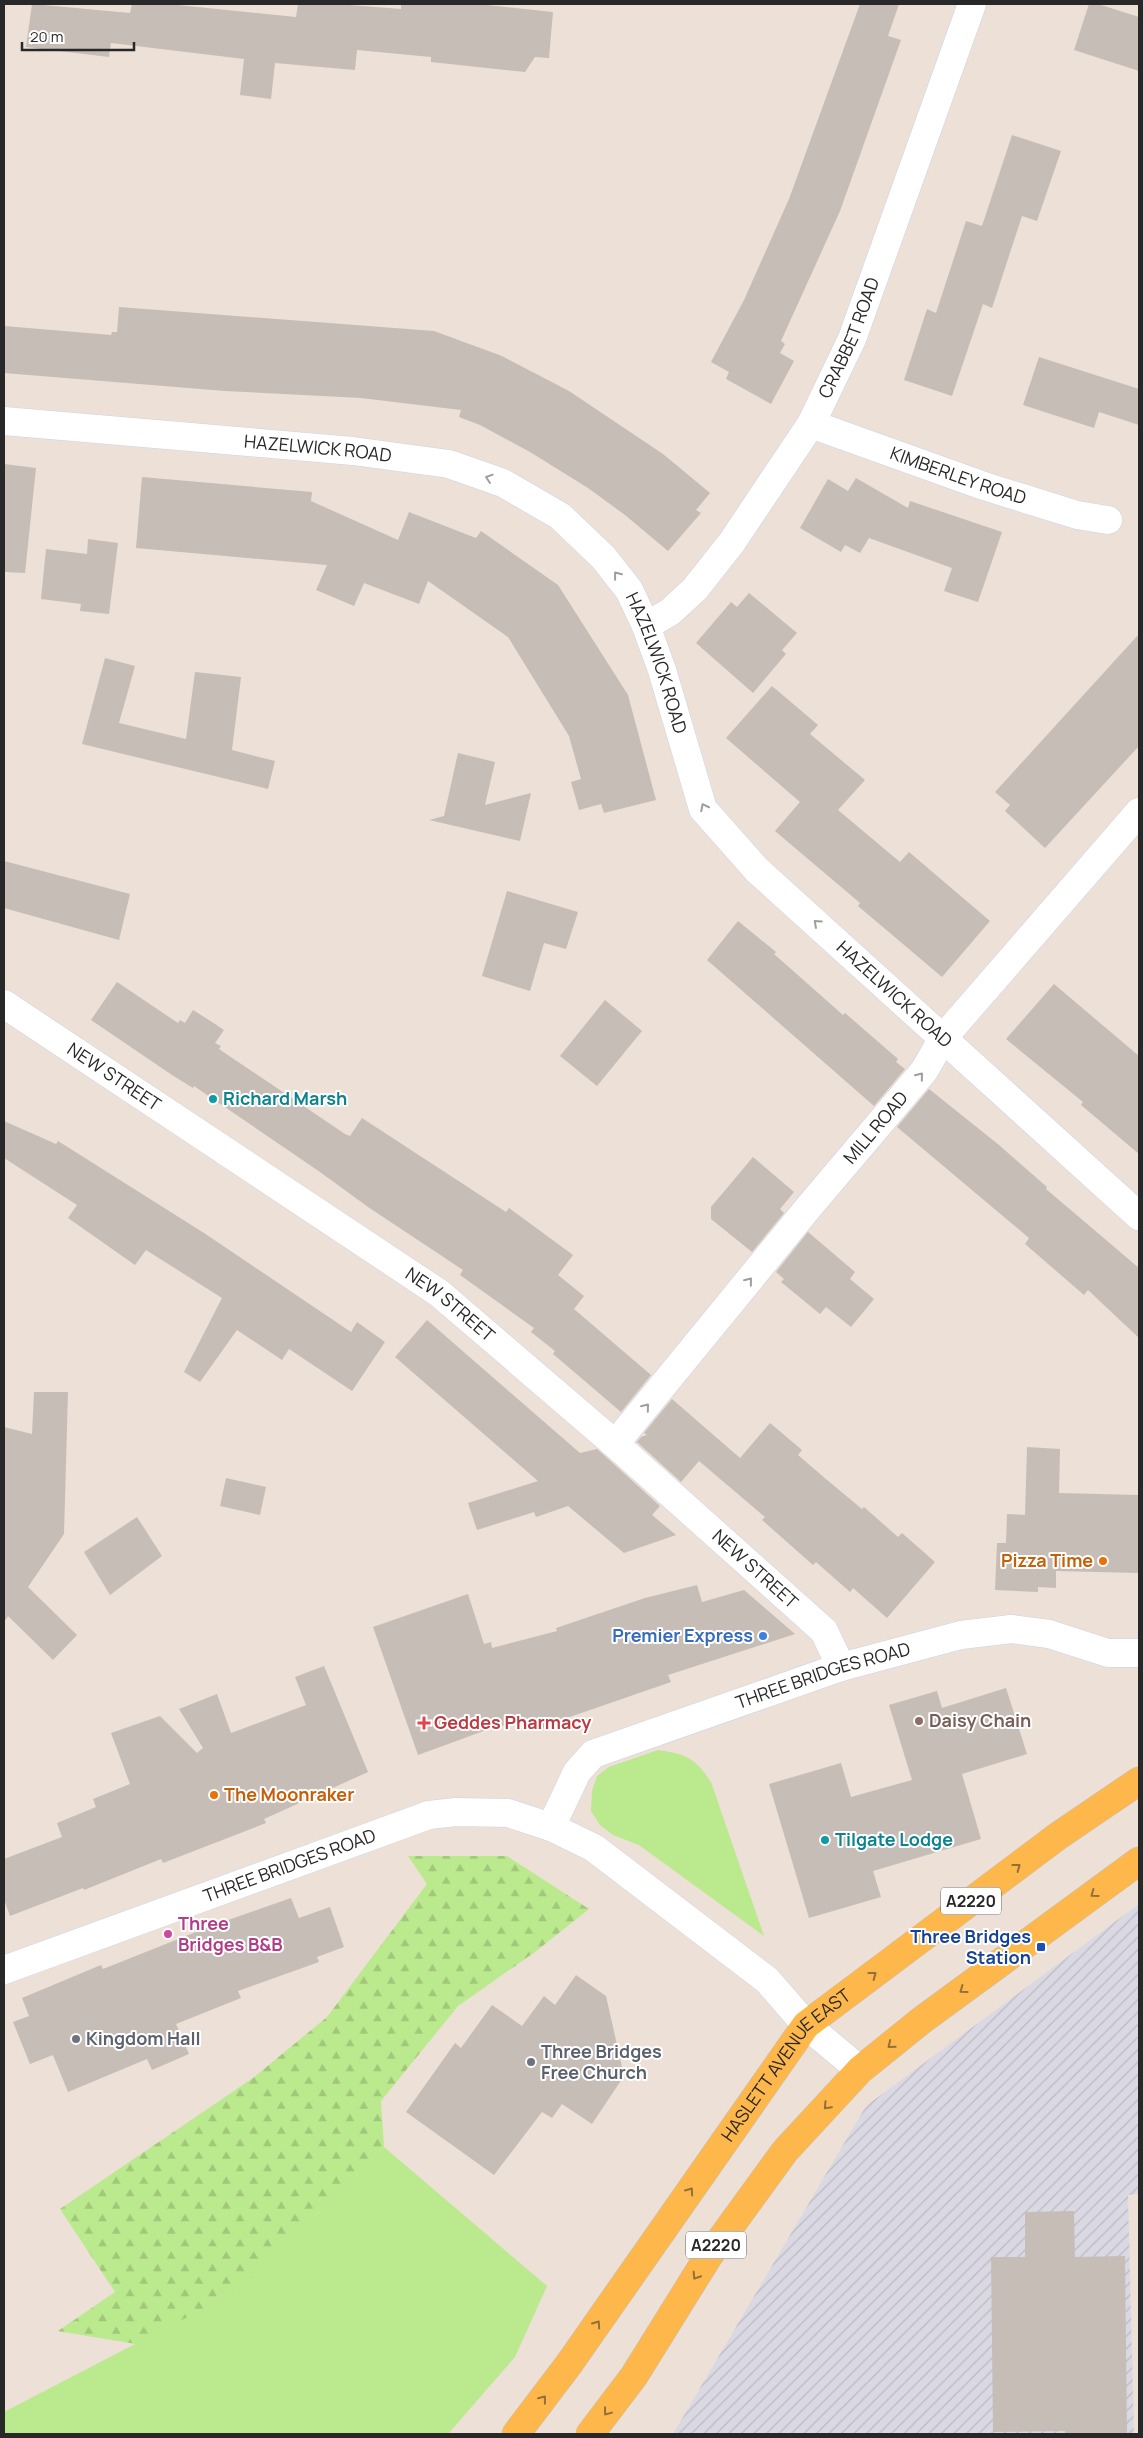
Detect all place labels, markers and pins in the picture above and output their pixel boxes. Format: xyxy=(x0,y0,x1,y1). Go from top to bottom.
place label: Richard Marsh xyxy=(223,1086,347,1110)
marker: Richard Marsh xyxy=(207,1093,219,1105)
place label: Pizza Time xyxy=(1001,1548,1093,1572)
marker: Pizza Time xyxy=(1097,1555,1109,1567)
place label: Premier Express xyxy=(612,1623,753,1647)
marker: Premier Express xyxy=(757,1630,769,1642)
place label: Daisy Chain xyxy=(929,1708,1031,1732)
place label: Geddes Pharmacy xyxy=(434,1710,591,1734)
marker: Daisy Chain xyxy=(913,1715,925,1727)
marker: Geddes Pharmacy xyxy=(418,1717,430,1729)
place label: The Moonraker xyxy=(224,1782,354,1806)
marker: The Moonraker xyxy=(208,1789,220,1801)
place label: Tilgate Lodge xyxy=(835,1827,953,1851)
marker: Tilgate Lodge xyxy=(819,1834,831,1846)
place label: Three Bridges B&B xyxy=(178,1911,283,1956)
place label: Three Bridges Station xyxy=(910,1924,1031,1969)
marker: Three Bridges B&B xyxy=(162,1928,174,1940)
marker: Three Bridges Station xyxy=(1035,1941,1047,1953)
place label: Kingdom Hall xyxy=(86,2026,201,2050)
marker: Kingdom Hall xyxy=(70,2033,82,2045)
place label: Three Bridges Free Church xyxy=(541,2039,662,2084)
marker: Three Bridges Free Church xyxy=(525,2056,537,2068)

